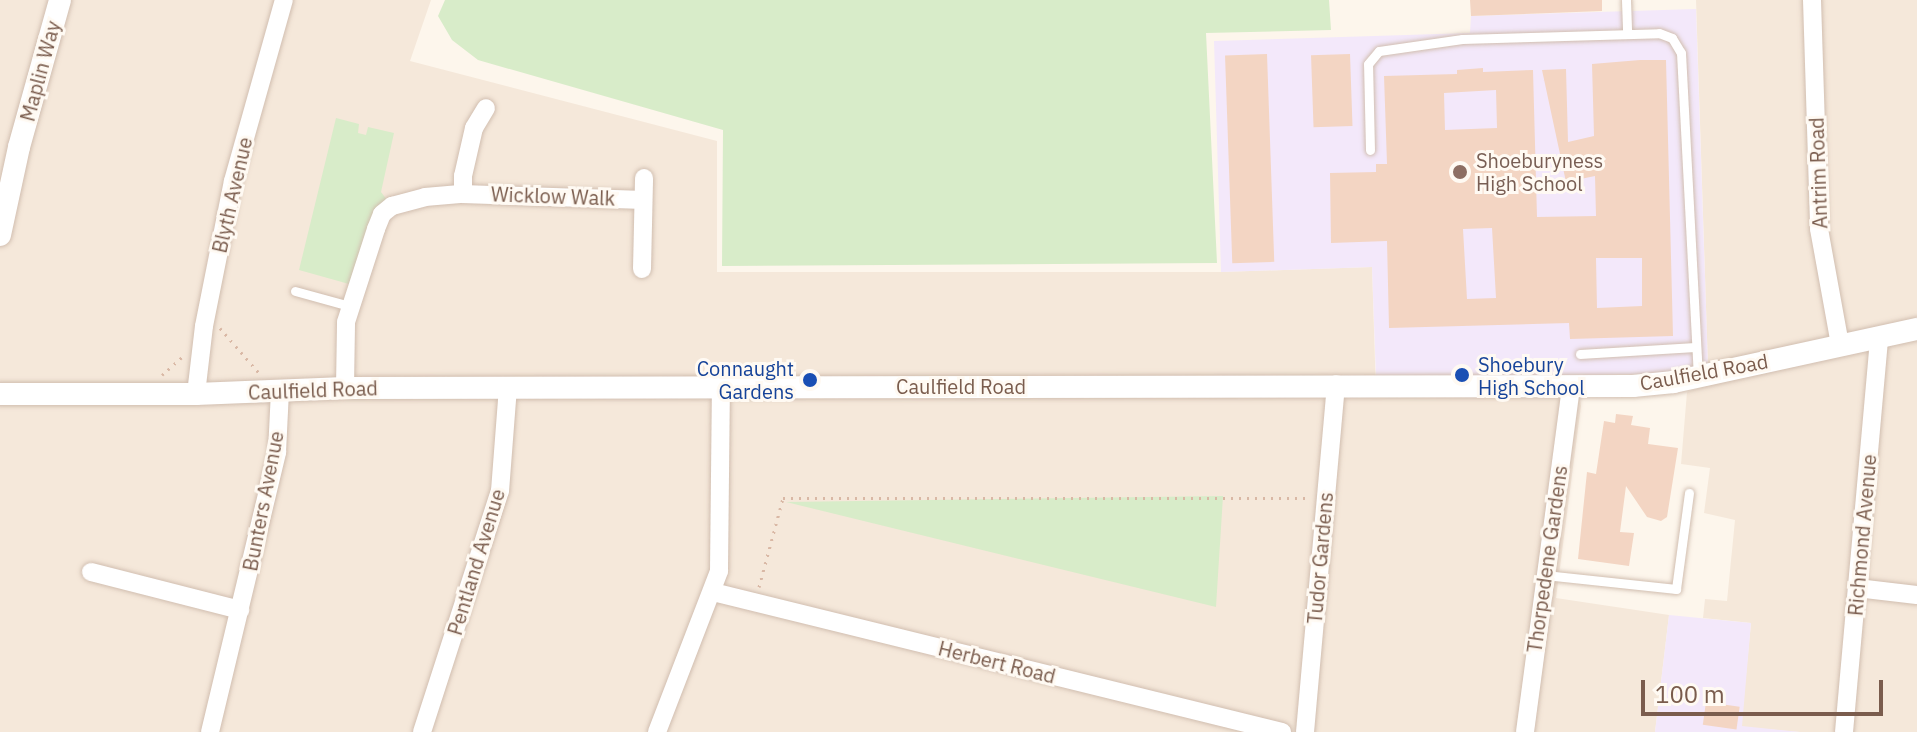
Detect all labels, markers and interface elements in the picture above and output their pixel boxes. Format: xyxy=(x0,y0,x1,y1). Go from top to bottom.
street label: Maplin Way xyxy=(15,18,65,124)
street label: Antrim Road xyxy=(1804,117,1832,229)
street label: Blyth Avenue xyxy=(207,135,257,255)
place label: Shoeburyness High School xyxy=(1476,148,1603,195)
marker: Shoeburyness High School xyxy=(1451,163,1469,181)
street label: Wicklow Walk xyxy=(490,182,616,210)
street label: Caulfield Road xyxy=(1638,349,1770,395)
place label: Shoebury High School xyxy=(1478,352,1585,399)
place label: Connaught Gardens xyxy=(697,356,794,403)
marker: Shoebury High School xyxy=(1453,366,1471,384)
marker: Connaught Gardens xyxy=(801,371,819,389)
street label: Caulfield Road xyxy=(896,374,1026,398)
street label: Caulfield Road xyxy=(248,376,378,404)
street label: Bunters Avenue xyxy=(238,429,288,573)
street label: Richmond Avenue xyxy=(1843,453,1881,617)
street label: Thorpedene Gardens xyxy=(1522,464,1572,654)
street label: Pentland Avenue xyxy=(442,486,510,638)
street label: Tudor Gardens xyxy=(1302,491,1338,625)
street label: Herbert Road xyxy=(936,636,1058,688)
scale bar xyxy=(1645,664,1887,714)
text: 100 m xyxy=(1655,678,1725,710)

